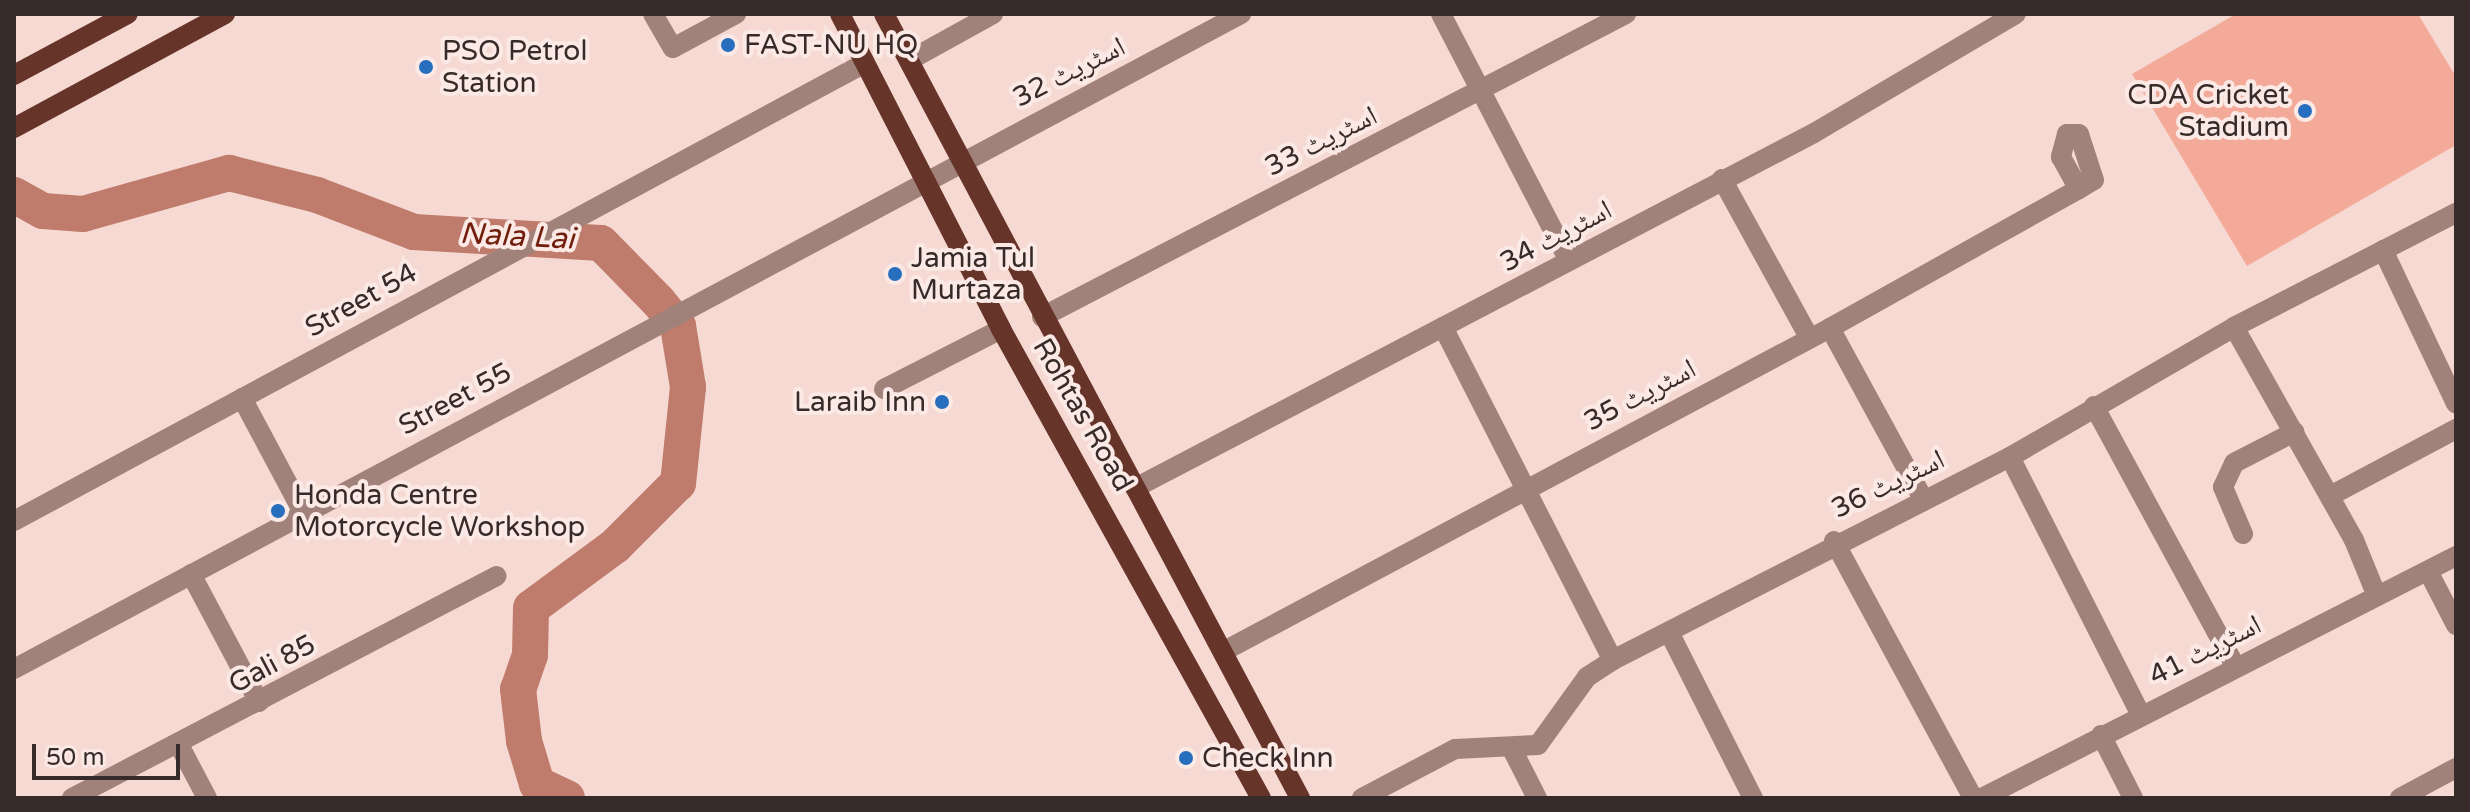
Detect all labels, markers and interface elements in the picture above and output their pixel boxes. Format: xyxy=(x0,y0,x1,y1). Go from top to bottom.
place label: FAST-NU HQ xyxy=(744,28,918,62)
street label: اسٹریٹ 32 xyxy=(1007,29,1131,115)
place label: PSO Petrol Station xyxy=(442,34,587,100)
marker: FAST-NU HQ xyxy=(719,36,737,54)
marker: PSO Petrol Station xyxy=(417,58,435,76)
place label: CDA Cricket Stadium xyxy=(2127,78,2289,144)
street label: اسٹریٹ 33 xyxy=(1259,98,1383,184)
marker: CDA Cricket Stadium xyxy=(2296,102,2314,120)
street label: اسٹریٹ 34 xyxy=(1495,193,1617,279)
water label: Nala Lai xyxy=(459,216,575,258)
place label: Jamia Tul Murtaza xyxy=(911,241,1035,307)
street label: Street 54 xyxy=(299,256,423,344)
marker: Jamia Tul Murtaza xyxy=(886,265,904,283)
street label: Rohtas Road xyxy=(1026,332,1140,498)
street label: اسٹریٹ 35 xyxy=(1579,352,1701,438)
street label: Street 55 xyxy=(393,355,517,443)
place label: Laraib Inn xyxy=(794,385,926,419)
marker: Laraib Inn xyxy=(933,393,951,411)
street label: اسٹریٹ 36 xyxy=(1826,442,1950,526)
place label: Honda Centre Motorcycle Workshop xyxy=(294,478,585,544)
marker: Honda Centre Motorcycle Workshop xyxy=(269,502,287,520)
street label: اسٹریٹ 41 xyxy=(2143,607,2267,693)
street label: Gali 85 xyxy=(223,627,321,701)
scale bar xyxy=(36,728,184,778)
place label: Check Inn xyxy=(1202,741,1334,775)
text: 50 m xyxy=(46,743,104,772)
marker: Check Inn xyxy=(1177,749,1195,767)

